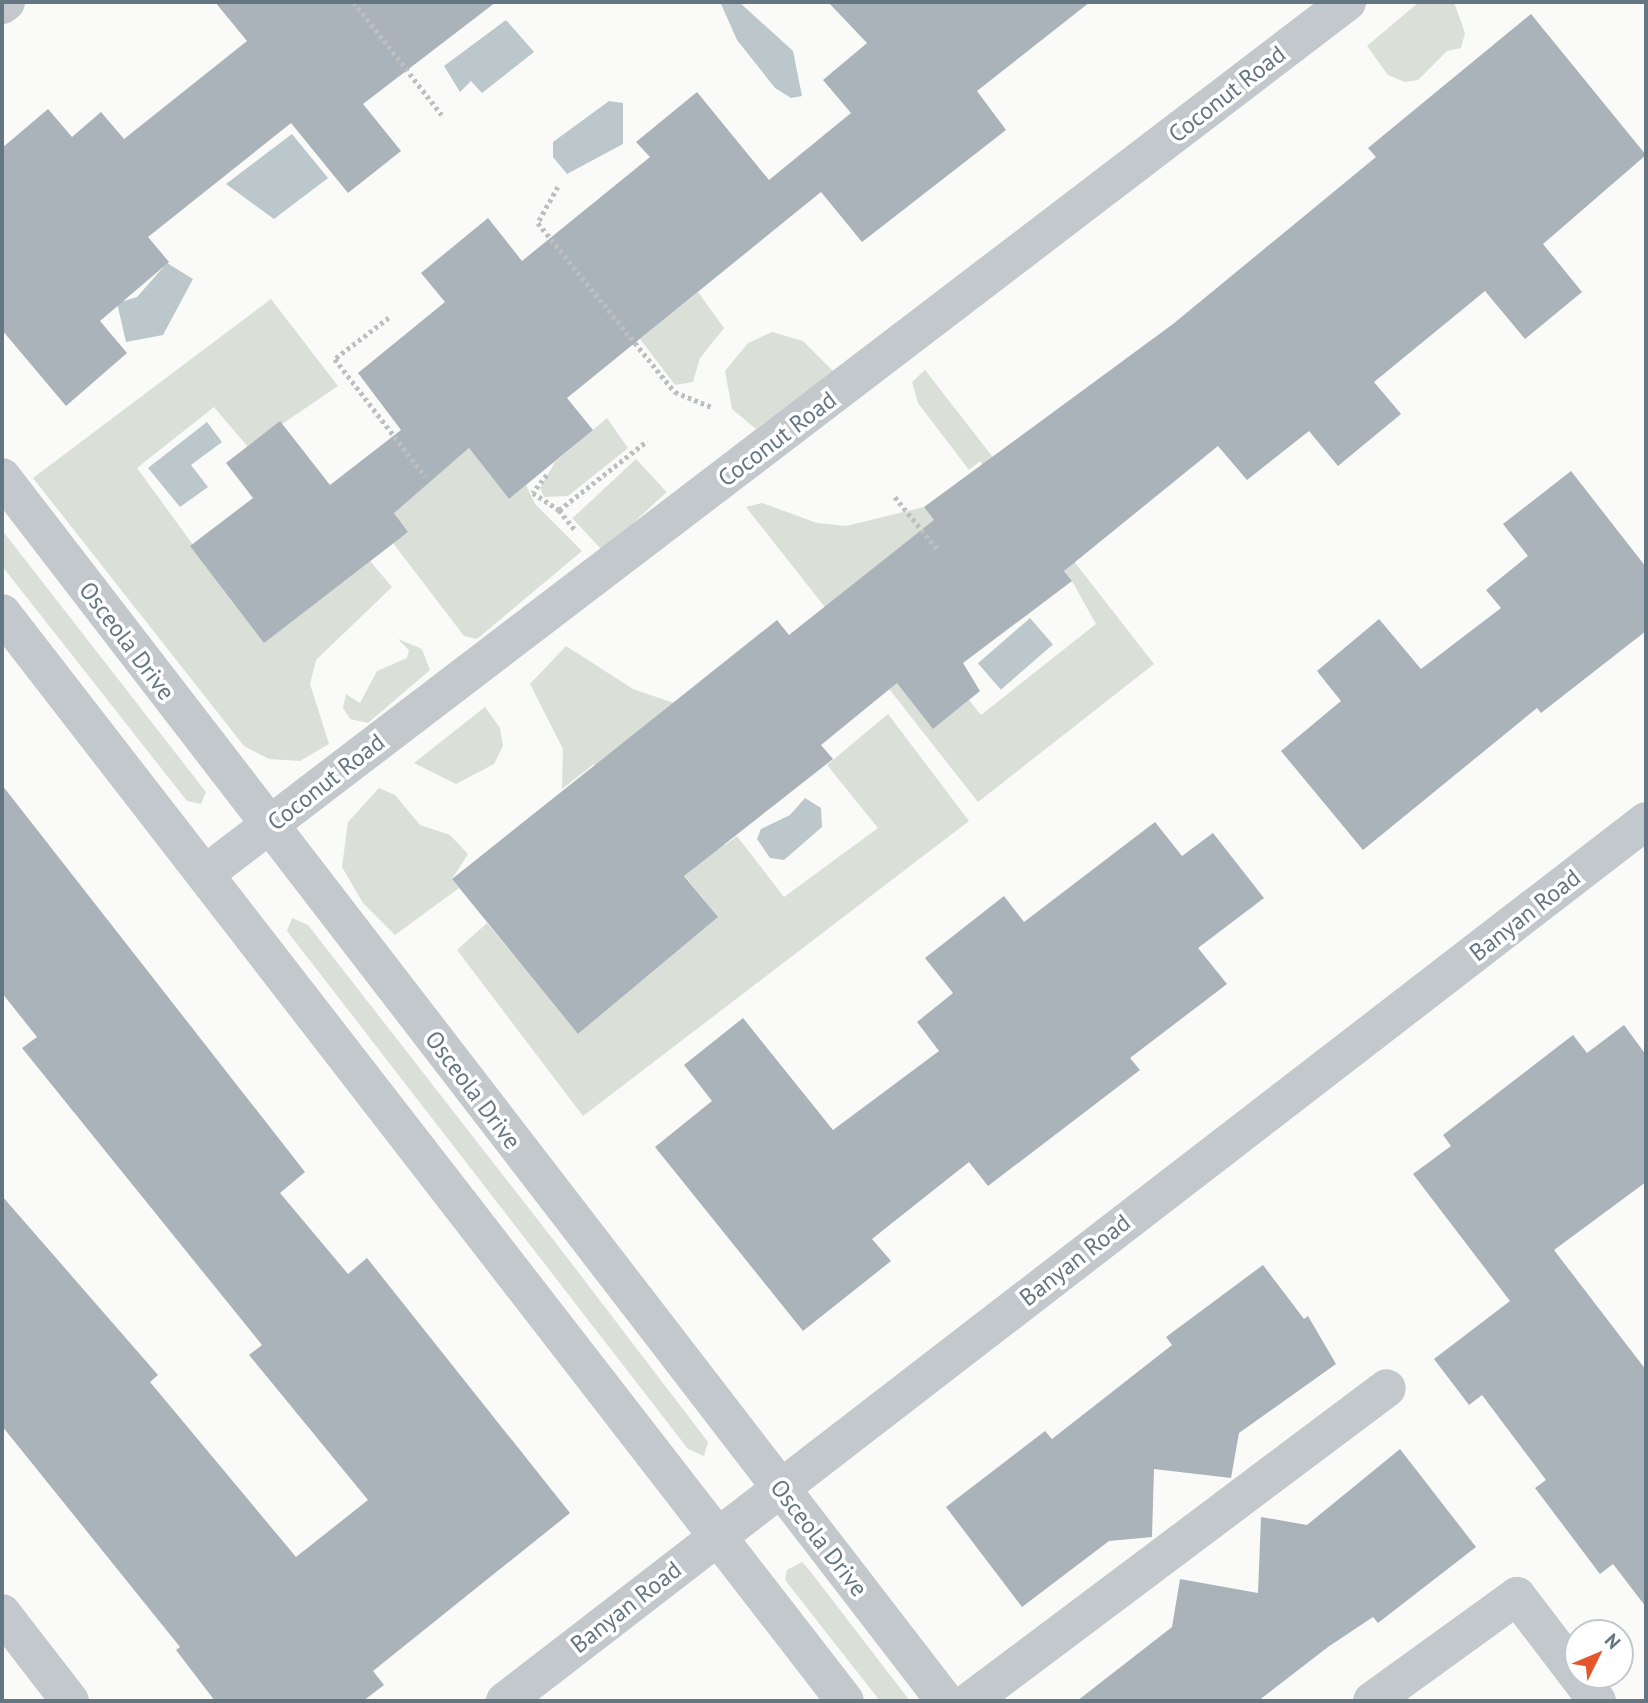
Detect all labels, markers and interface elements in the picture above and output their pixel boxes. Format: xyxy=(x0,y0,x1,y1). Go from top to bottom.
street label: Coconut Road xyxy=(1163,39,1291,149)
street label: Coconut Road xyxy=(712,385,842,493)
street label: Osceola Drive xyxy=(73,576,181,706)
street label: Coconut Road xyxy=(262,727,390,837)
street label: Banyan Road xyxy=(1464,863,1586,967)
street label: Osceola Drive xyxy=(419,1025,527,1155)
street label: Banyan Road xyxy=(1014,1208,1136,1312)
street label: Osceola Drive xyxy=(764,1474,874,1602)
street label: Banyan Road xyxy=(565,1555,687,1659)
north arrow xyxy=(1564,1619,1634,1689)
text: N xyxy=(1600,1628,1626,1654)

